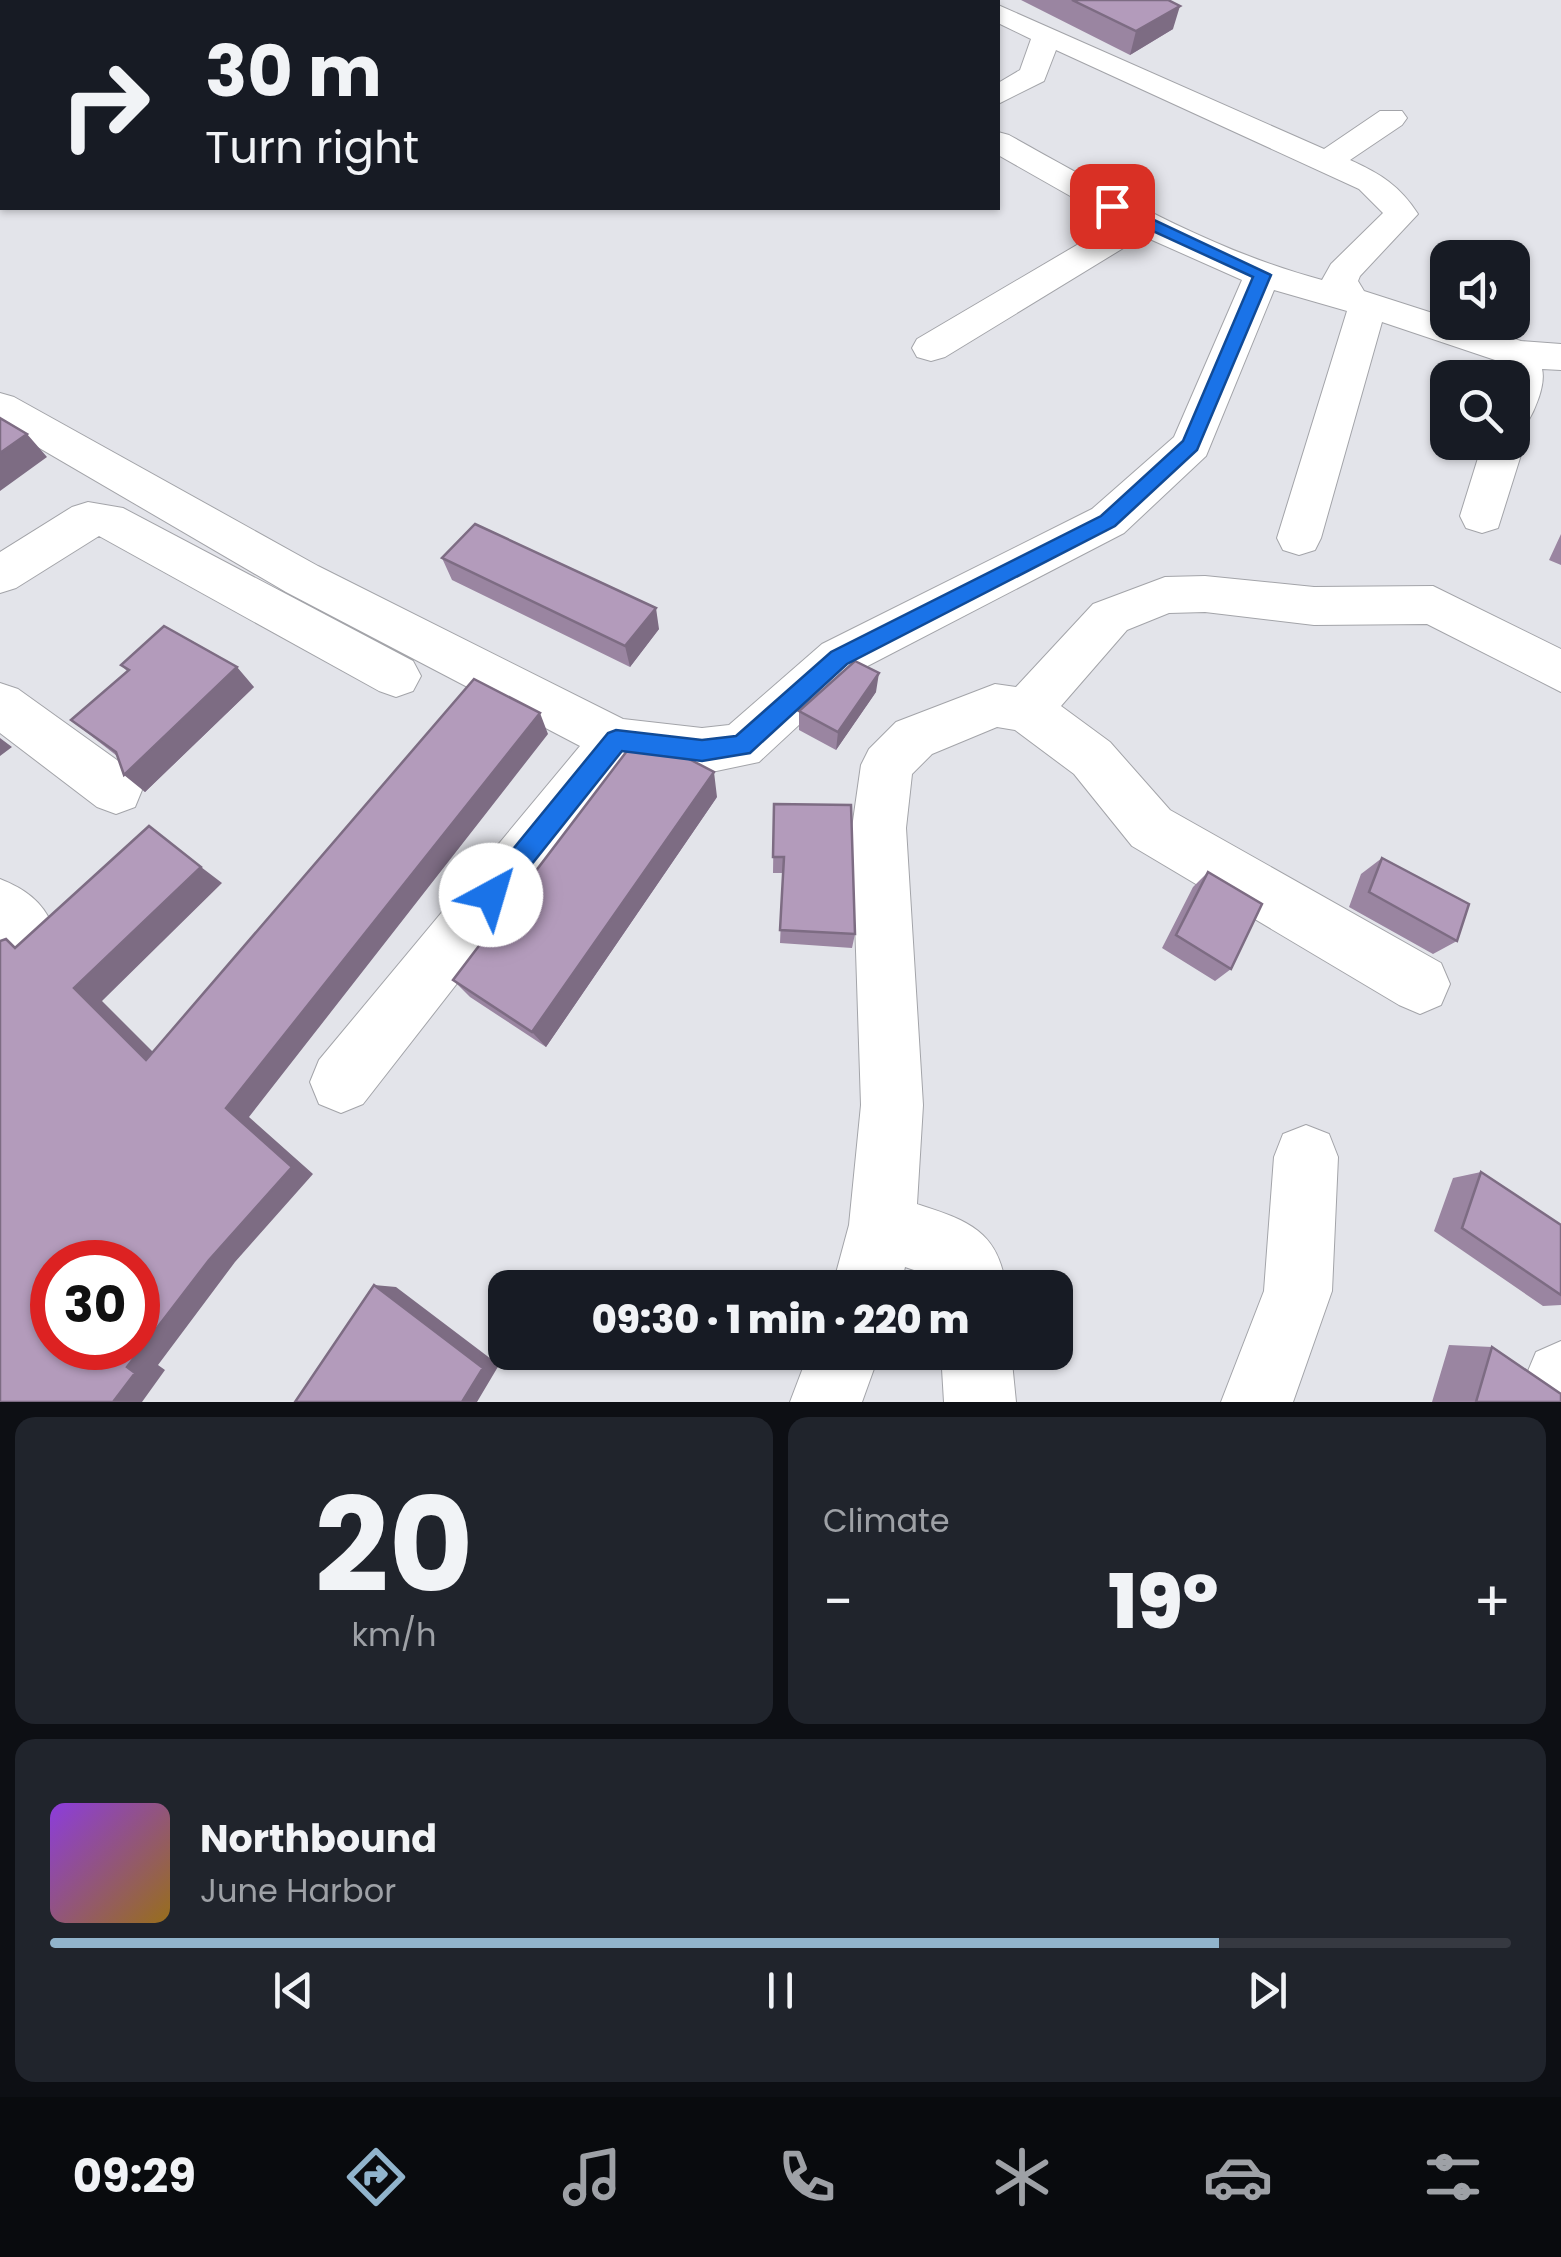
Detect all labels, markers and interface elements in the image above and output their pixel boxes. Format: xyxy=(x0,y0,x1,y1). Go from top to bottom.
text: 30 m xyxy=(205,22,382,121)
icon: right xyxy=(40,40,170,170)
text: Turn right xyxy=(205,116,419,179)
pin xyxy=(1070,164,1155,249)
icon: arrive xyxy=(1085,179,1140,234)
map controls xyxy=(1430,240,1530,460)
button: sound xyxy=(1430,240,1530,340)
button: search xyxy=(1430,360,1530,460)
position arrow xyxy=(439,843,543,947)
speed limit sign: 30 xyxy=(30,1240,160,1370)
text: 09:30 · 1 min · 220 m xyxy=(592,1293,969,1346)
text: 20 xyxy=(315,1454,474,1637)
text: Climate xyxy=(823,1498,950,1543)
text: 19° xyxy=(1108,1549,1219,1654)
text: − xyxy=(823,1563,853,1640)
text: + xyxy=(1473,1563,1511,1640)
text: km/h xyxy=(351,1612,437,1657)
text: Northbound xyxy=(200,1812,437,1865)
text: June Harbor xyxy=(200,1868,396,1913)
icon: previous xyxy=(266,1963,321,2018)
icon: pause xyxy=(753,1963,808,2018)
icon: next xyxy=(1240,1963,1295,2018)
icon: directions xyxy=(341,2142,411,2212)
icon: music xyxy=(557,2142,627,2212)
icon: phone xyxy=(772,2142,842,2212)
icon: climate xyxy=(987,2142,1057,2212)
icon: car xyxy=(1203,2142,1273,2212)
icon: filters xyxy=(1418,2142,1488,2212)
text: 09:29 xyxy=(73,2145,196,2208)

